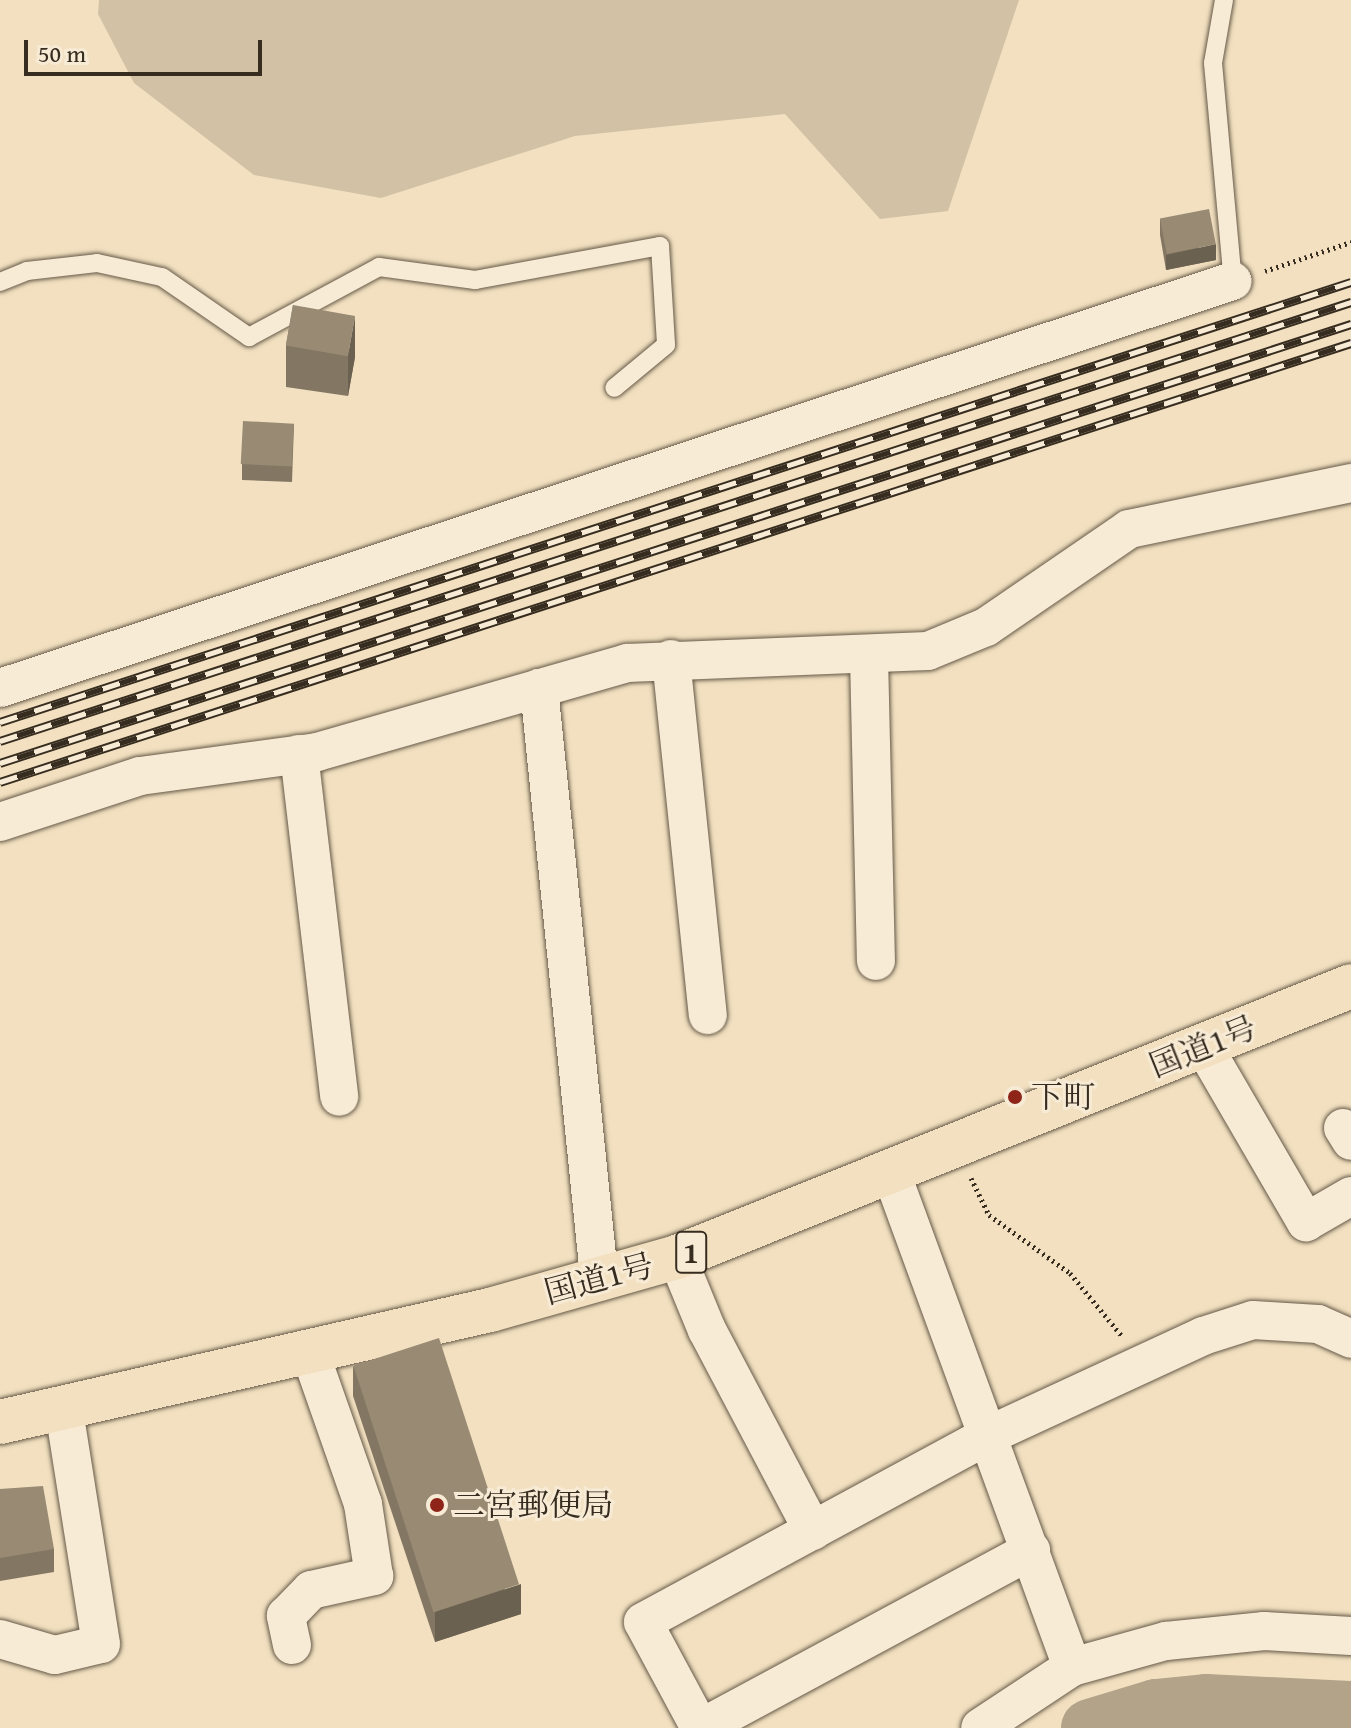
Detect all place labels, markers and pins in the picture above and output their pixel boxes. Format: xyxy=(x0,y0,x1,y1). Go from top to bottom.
place label: 下町 xyxy=(1031,1078,1095,1116)
marker: 下町 xyxy=(1006,1088,1024,1106)
place label: 二宮郵便局 xyxy=(453,1486,613,1524)
marker: 二宮郵便局 xyxy=(428,1496,446,1514)

